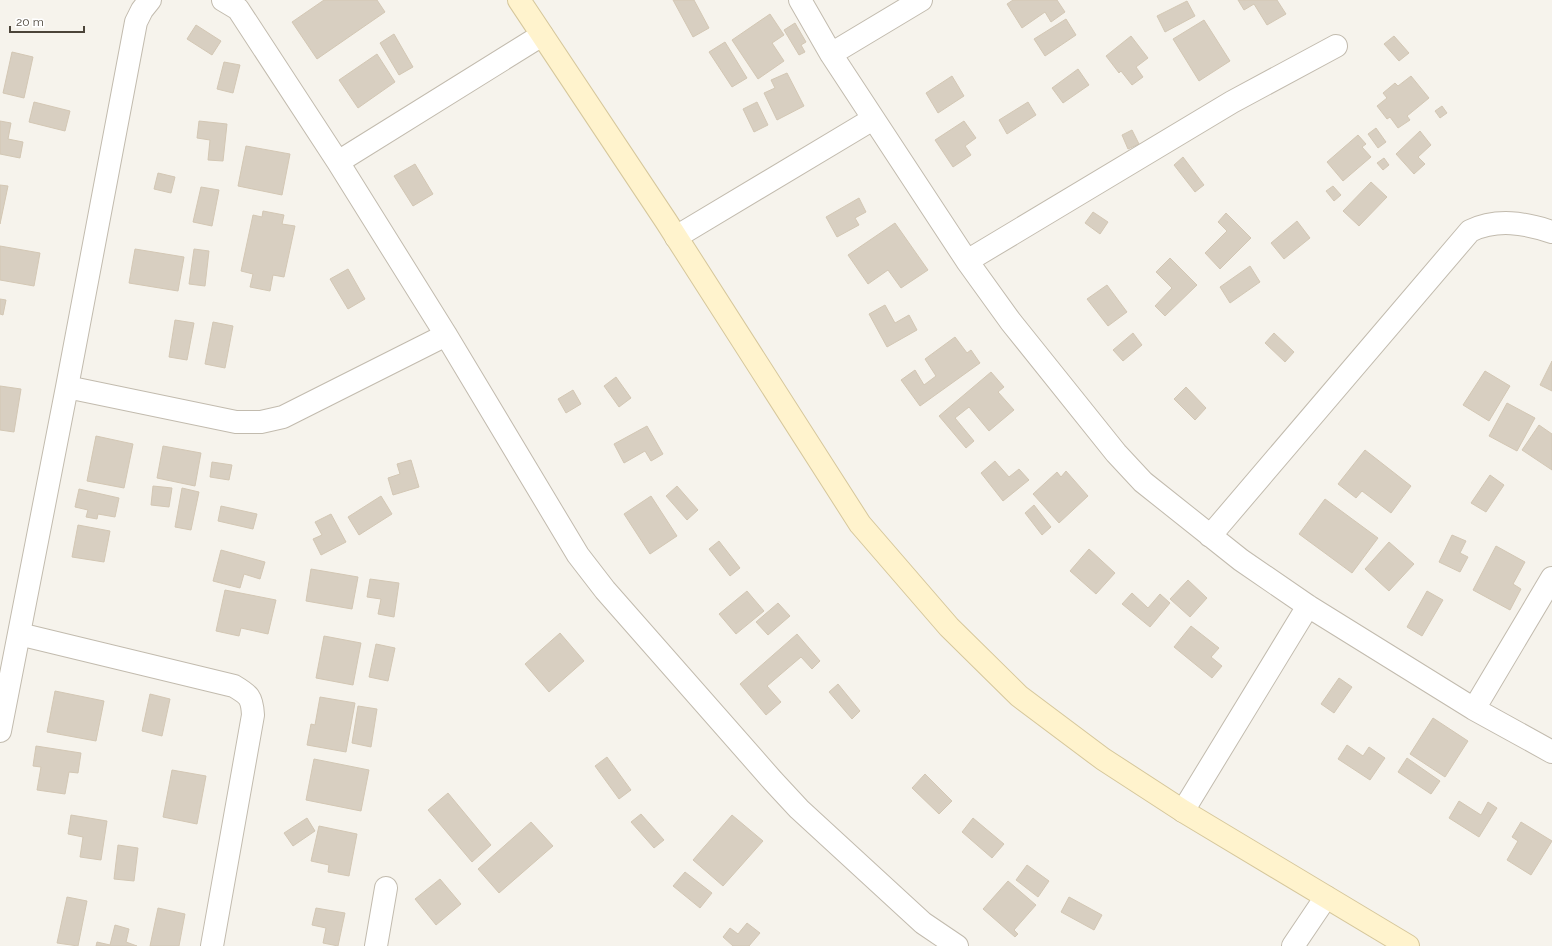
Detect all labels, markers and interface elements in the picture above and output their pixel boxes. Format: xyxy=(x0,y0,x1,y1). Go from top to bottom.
scale bar xyxy=(10,8,84,34)
text: 20 m xyxy=(16,15,44,29)

